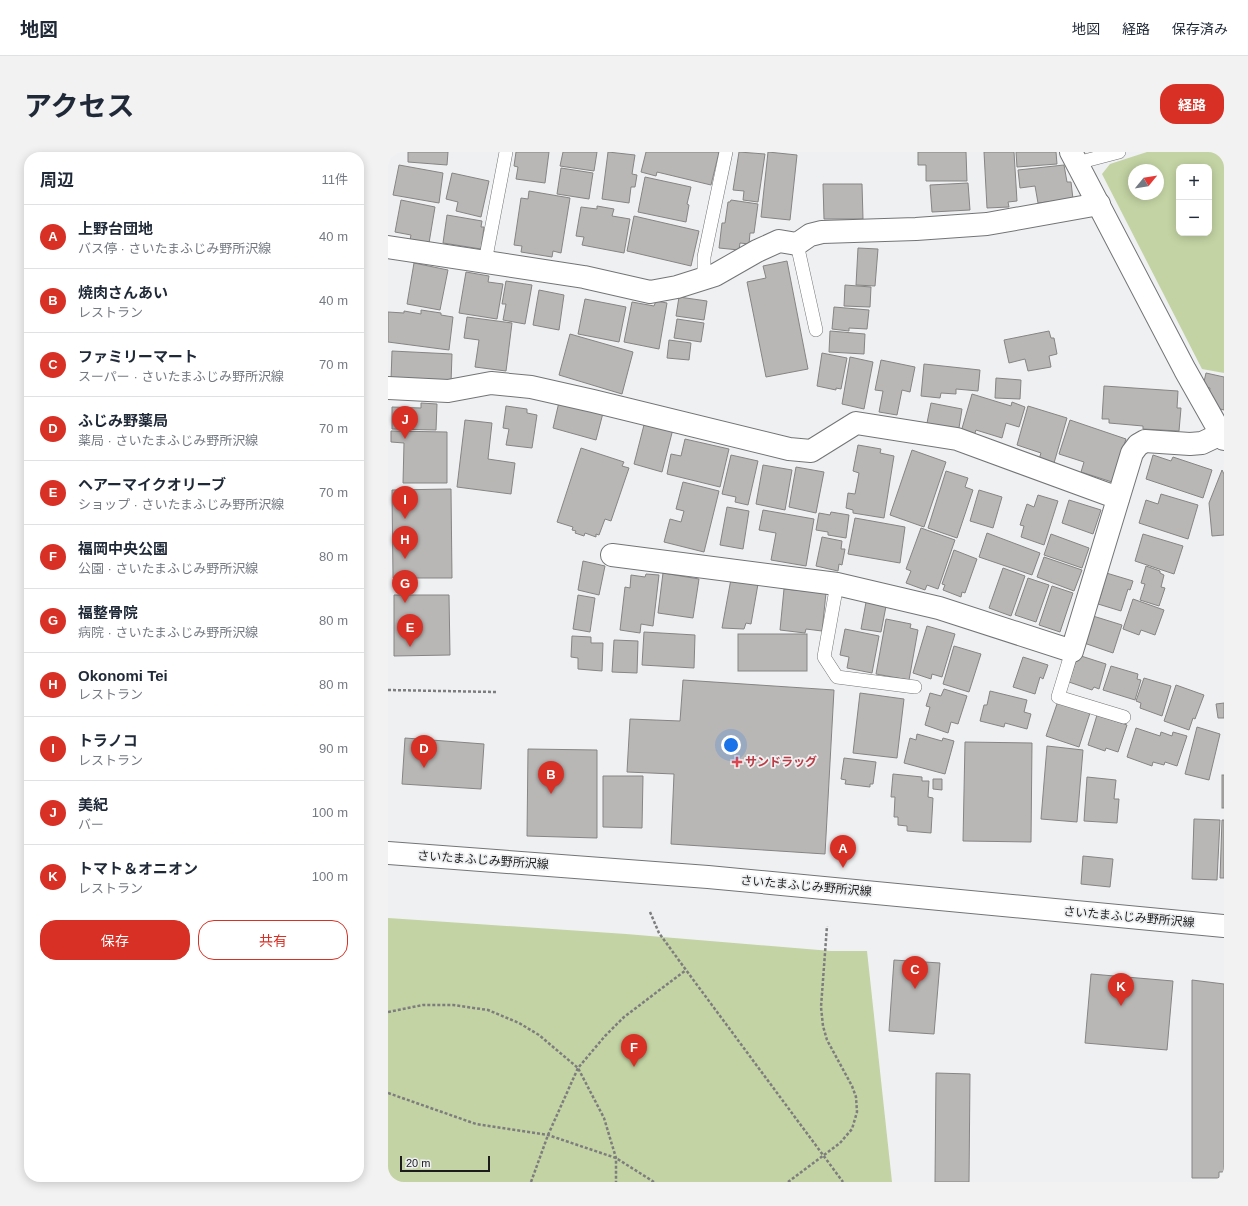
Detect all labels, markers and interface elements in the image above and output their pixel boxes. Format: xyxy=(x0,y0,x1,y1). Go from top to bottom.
text: 地図 xyxy=(20,19,58,40)
text: 地図 xyxy=(1072,21,1100,37)
text: 経路 xyxy=(1122,21,1150,37)
text: 保存済み xyxy=(1172,21,1228,37)
button: 経路 xyxy=(1160,84,1224,124)
text: アクセス xyxy=(24,91,135,122)
north arrow xyxy=(1128,164,1164,200)
map controls xyxy=(1176,164,1212,236)
button: + xyxy=(1176,164,1212,200)
text: 周辺 xyxy=(40,171,74,190)
text: 11件 xyxy=(322,172,348,187)
button: − xyxy=(1176,200,1212,236)
text: 上野台団地 xyxy=(78,220,153,237)
text: A xyxy=(48,229,58,244)
text: 40 m xyxy=(319,229,348,244)
text: バス停 · さいたまふじみ野所沢線 xyxy=(78,241,271,256)
text: 焼肉さんあい xyxy=(78,284,168,301)
text: B xyxy=(48,293,58,308)
text: 40 m xyxy=(319,293,348,308)
text: レストラン xyxy=(78,305,143,320)
text: ファミリーマート xyxy=(78,348,198,365)
text: C xyxy=(48,357,58,372)
text: 70 m xyxy=(319,357,348,372)
text: スーパー · さいたまふじみ野所沢線 xyxy=(78,369,284,384)
pin: J xyxy=(392,406,418,439)
text: ふじみ野薬局 xyxy=(78,412,168,429)
text: D xyxy=(48,421,58,436)
text: 70 m xyxy=(319,421,348,436)
text: 薬局 · さいたまふじみ野所沢線 xyxy=(78,433,258,448)
text: ヘアーマイクオリーブ xyxy=(78,476,226,493)
text: E xyxy=(49,485,57,500)
text: 70 m xyxy=(319,485,348,500)
pin: I xyxy=(392,486,418,519)
text: ショップ · さいたまふじみ野所沢線 xyxy=(78,497,284,512)
pin: H xyxy=(392,526,418,559)
text: 福岡中央公園 xyxy=(78,540,168,557)
text: F xyxy=(49,549,57,564)
text: 80 m xyxy=(319,549,348,564)
text: 公園 · さいたまふじみ野所沢線 xyxy=(78,561,258,576)
pin: G xyxy=(392,570,418,603)
text: 福整骨院 xyxy=(78,604,138,621)
text: G xyxy=(48,613,58,628)
text: 80 m xyxy=(319,613,348,628)
pin: E xyxy=(397,614,423,647)
text: 病院 · さいたまふじみ野所沢線 xyxy=(78,625,258,640)
text: Okonomi Tei xyxy=(78,667,168,684)
text: H xyxy=(48,677,58,692)
text: 80 m xyxy=(319,677,348,692)
text: レストラン xyxy=(78,687,143,702)
text: トラノコ xyxy=(78,732,138,749)
pin: D xyxy=(411,735,437,768)
your location xyxy=(721,735,741,755)
text: I xyxy=(51,741,55,756)
text: 90 m xyxy=(319,741,348,756)
text: レストラン xyxy=(78,753,143,768)
place label: サンドラッグ xyxy=(745,755,817,769)
marker: サンドラッグ xyxy=(732,757,742,767)
pin: B xyxy=(538,761,564,794)
text: 美紀 xyxy=(78,796,108,813)
text: J xyxy=(49,805,57,820)
text: 100 m xyxy=(312,805,348,820)
text: バー xyxy=(78,817,104,832)
pin: A xyxy=(830,835,856,868)
street label: さいたまふじみ野所沢線 xyxy=(417,848,549,872)
text: トマト＆オニオン xyxy=(78,860,198,877)
text: K xyxy=(48,869,58,884)
text: 100 m xyxy=(312,869,348,884)
street label: さいたまふじみ野所沢線 xyxy=(740,873,872,899)
text: レストラン xyxy=(78,881,143,896)
street label: さいたまふじみ野所沢線 xyxy=(1063,904,1195,930)
button: 保存 xyxy=(40,920,190,960)
button: 共有 xyxy=(198,920,348,960)
pin: C xyxy=(902,956,928,989)
pin: K xyxy=(1108,973,1134,1006)
pin: F xyxy=(621,1034,647,1067)
scale bar xyxy=(400,1154,490,1173)
text: 20 m xyxy=(406,1157,430,1169)

